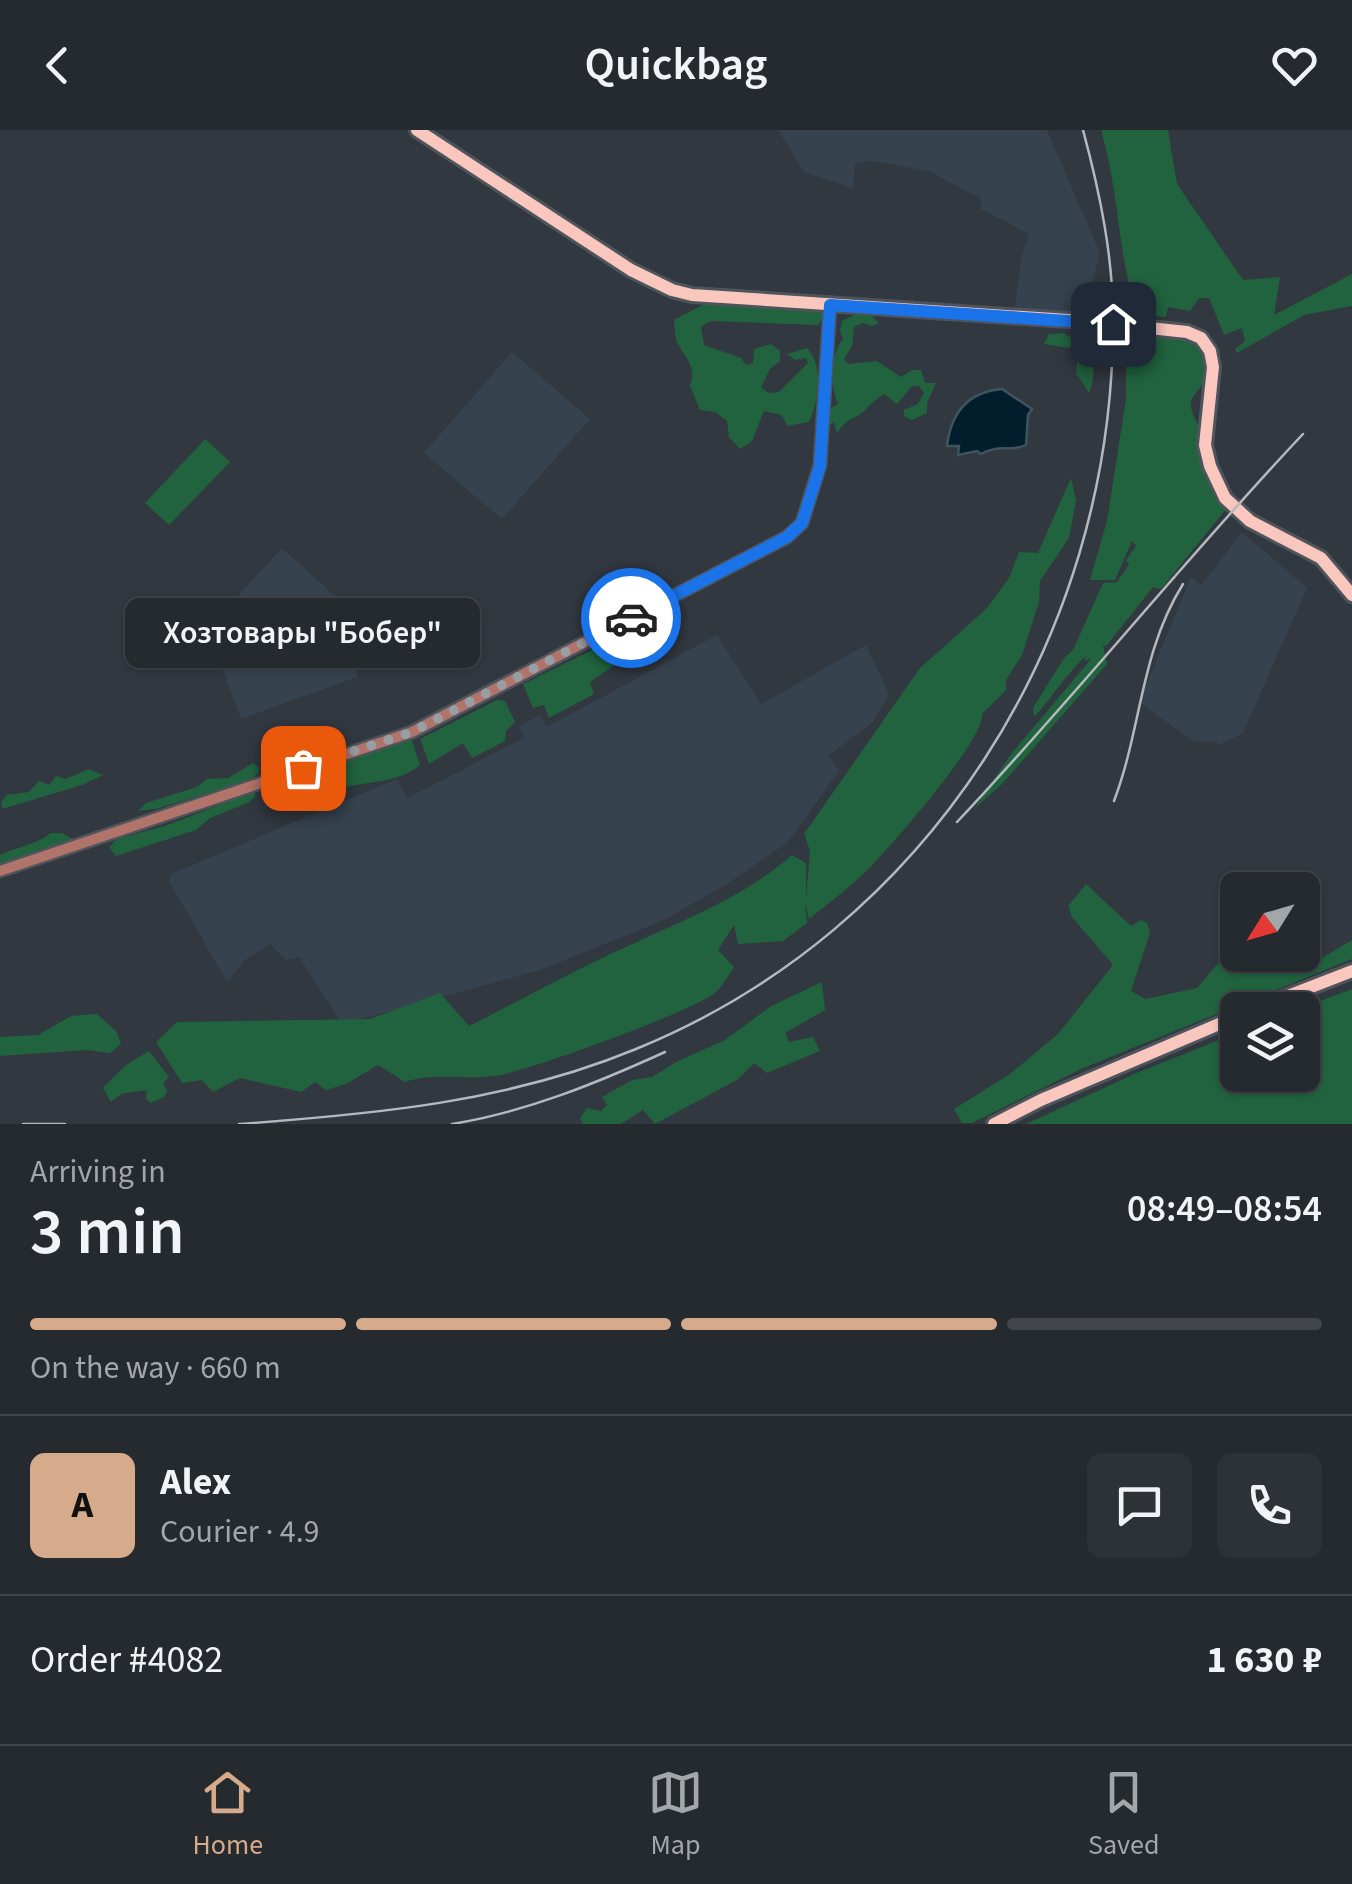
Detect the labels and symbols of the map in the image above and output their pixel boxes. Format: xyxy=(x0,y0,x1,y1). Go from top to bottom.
pin xyxy=(1071,282,1156,367)
courier xyxy=(581,568,681,668)
callout: Хозтовары "Бобер" xyxy=(126,598,480,668)
pin xyxy=(261,726,346,811)
north arrow xyxy=(1220,872,1320,972)

